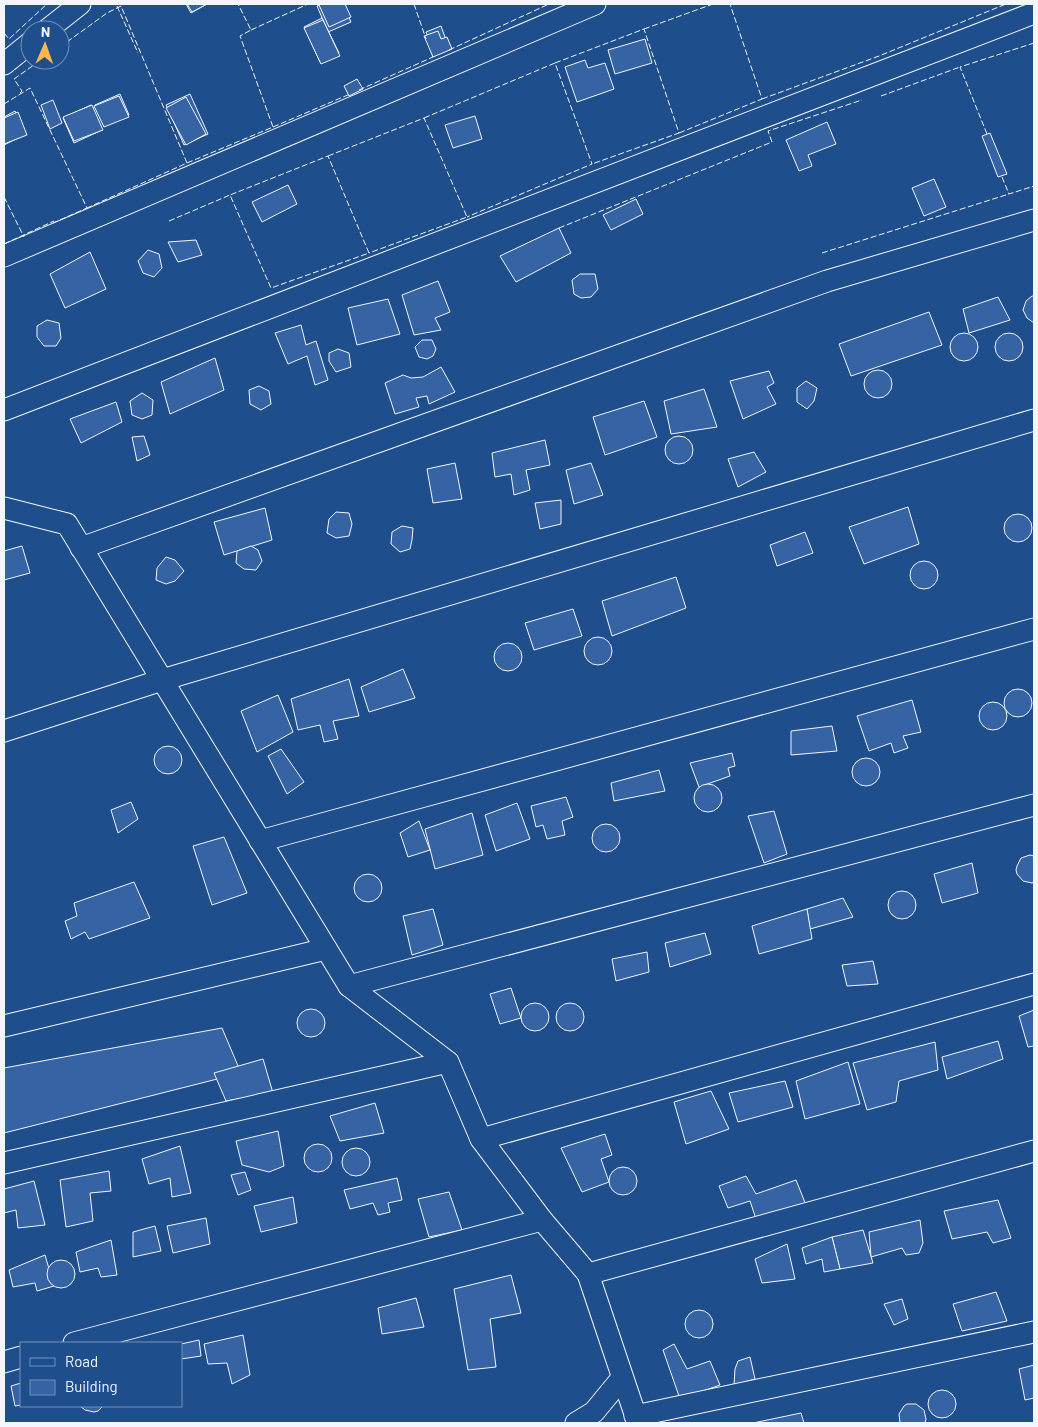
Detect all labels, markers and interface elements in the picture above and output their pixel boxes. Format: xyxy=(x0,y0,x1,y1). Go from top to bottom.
north arrow xyxy=(20,20,70,70)
text: N xyxy=(41,23,50,40)
legend xyxy=(20,1342,182,1407)
text: Road xyxy=(65,1352,98,1370)
text: Building xyxy=(65,1377,118,1395)

